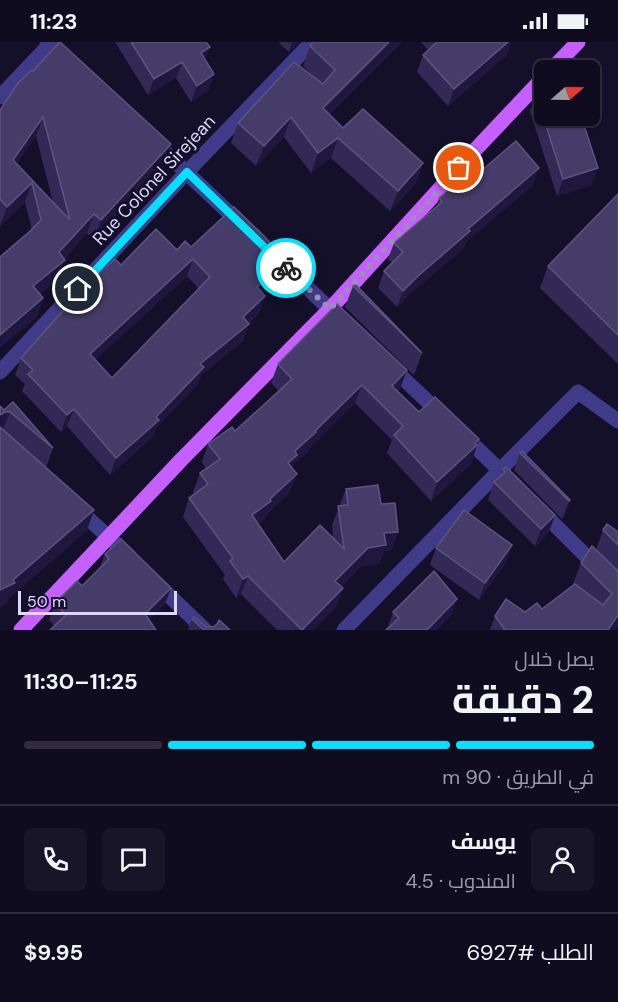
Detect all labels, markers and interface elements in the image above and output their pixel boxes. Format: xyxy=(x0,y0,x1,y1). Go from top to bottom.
text: 11:23 xyxy=(30,7,78,36)
north arrow xyxy=(534,60,600,126)
map controls xyxy=(534,60,600,126)
street label: Rue Colonel Sirejean xyxy=(87,110,221,250)
pin xyxy=(433,142,484,193)
icon: bag xyxy=(442,151,475,184)
courier xyxy=(256,238,316,298)
icon: bike xyxy=(270,252,303,285)
pin xyxy=(52,263,103,314)
icon: home xyxy=(61,272,94,305)
scale bar xyxy=(18,588,177,616)
text: 50 m xyxy=(27,591,66,612)
text: يصل خلال xyxy=(514,646,594,672)
text: 11:25–11:30 xyxy=(24,667,138,696)
text: 2 دقيقة xyxy=(452,674,594,725)
text: في الطريق · 90 m xyxy=(442,764,594,790)
text: يوسف xyxy=(451,827,516,856)
button: phone xyxy=(24,828,87,891)
button: chat xyxy=(102,828,165,891)
button: person xyxy=(531,828,594,891)
text: المندوب · 4.5 xyxy=(405,868,516,894)
text: $9.95 xyxy=(24,938,83,967)
text: الطلب #6927 xyxy=(466,938,594,967)

